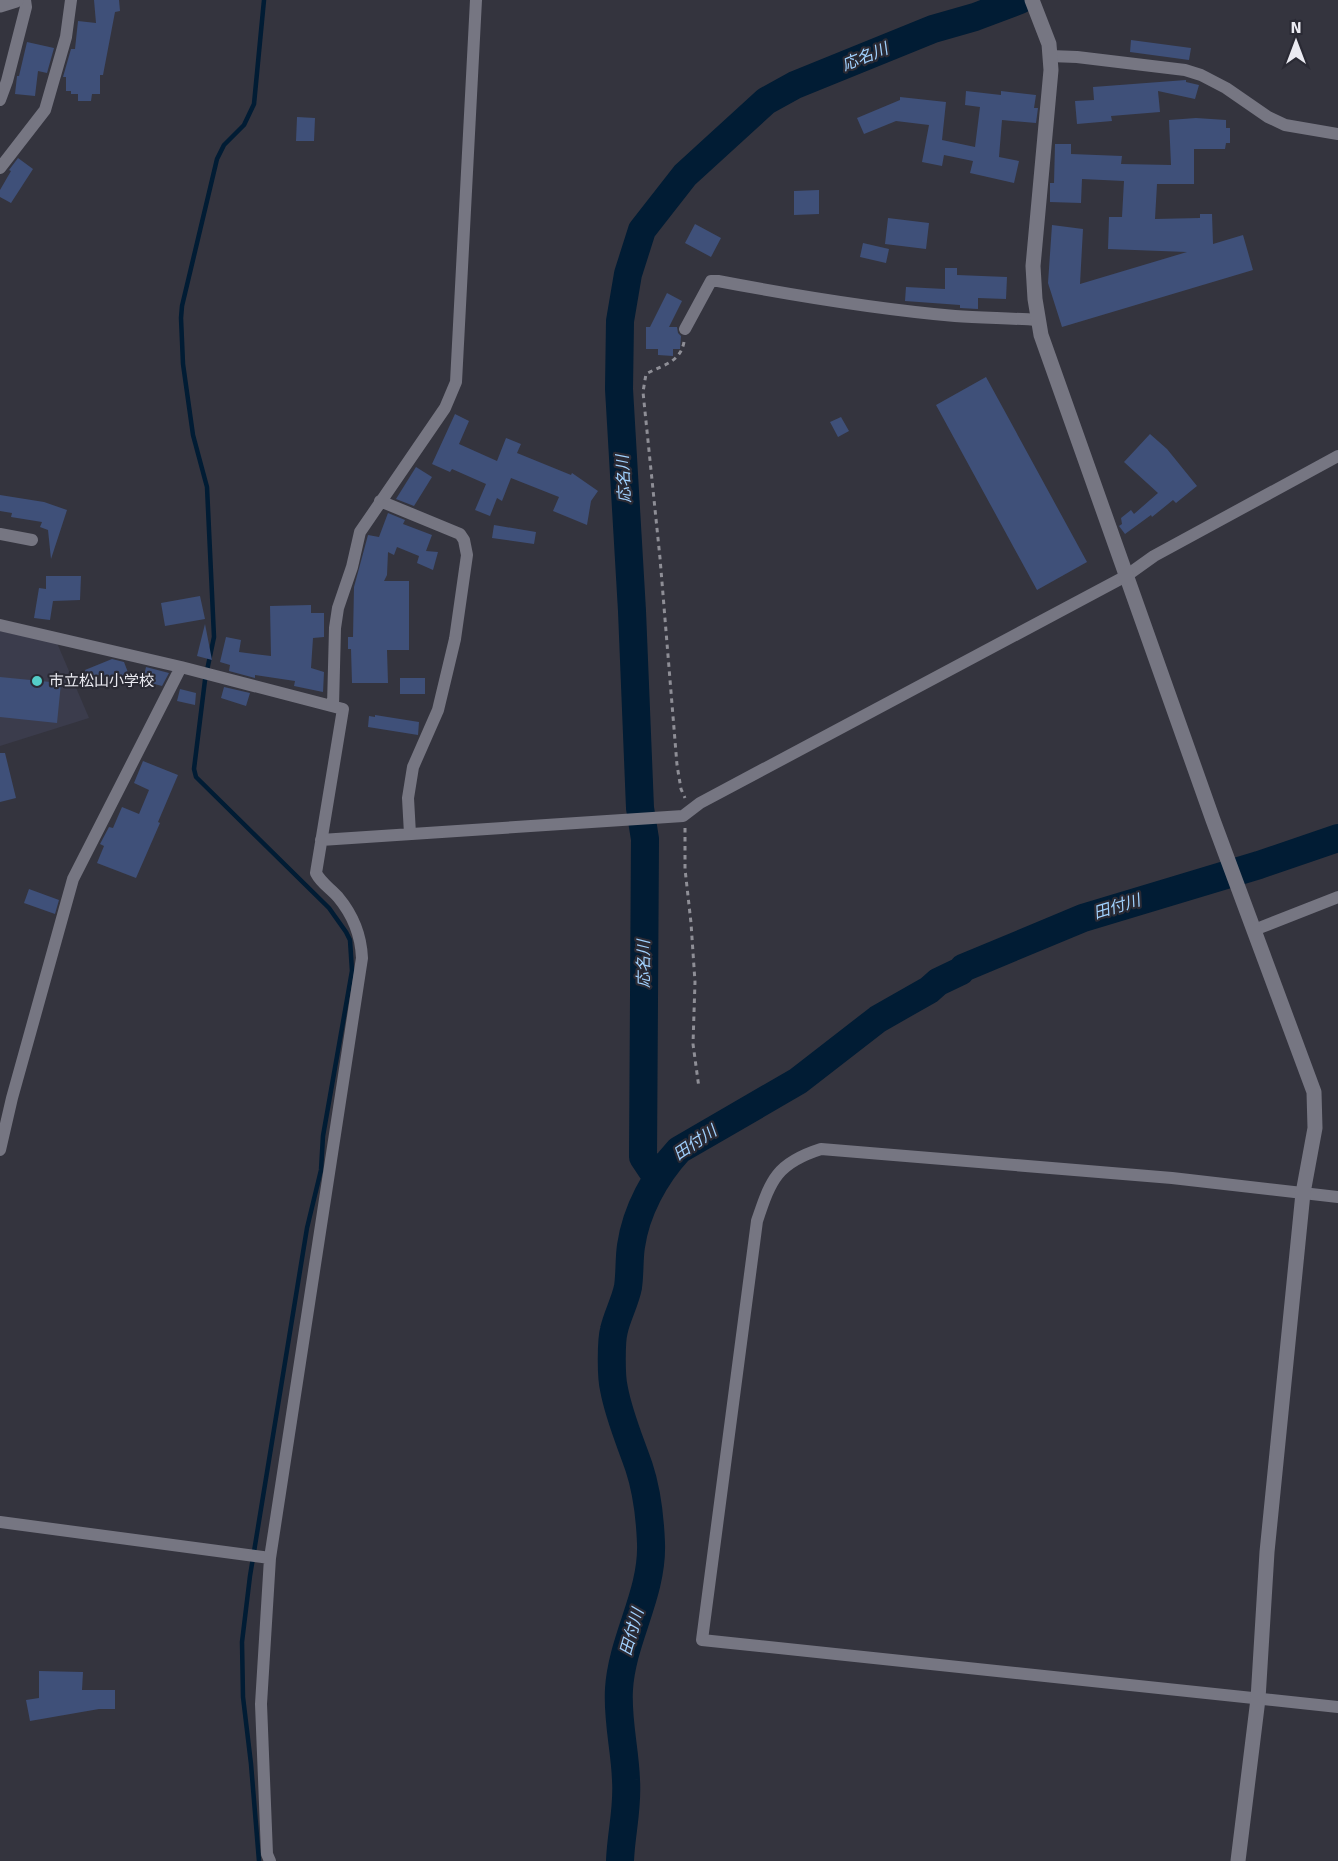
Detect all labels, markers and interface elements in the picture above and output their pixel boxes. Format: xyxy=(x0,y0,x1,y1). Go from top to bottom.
north arrow xyxy=(1266,12,1326,72)
text: N xyxy=(1290,18,1302,38)
water label: 応名川 xyxy=(839,38,893,75)
water label: 応名川 xyxy=(613,453,635,503)
place label: 市立松山小学校 xyxy=(49,672,154,690)
marker: 市立松山小学校 xyxy=(30,674,44,688)
water label: 田付川 xyxy=(1091,890,1145,924)
water label: 応名川 xyxy=(634,938,654,988)
water label: 田付川 xyxy=(670,1120,722,1165)
water label: 田付川 xyxy=(616,1604,649,1658)

